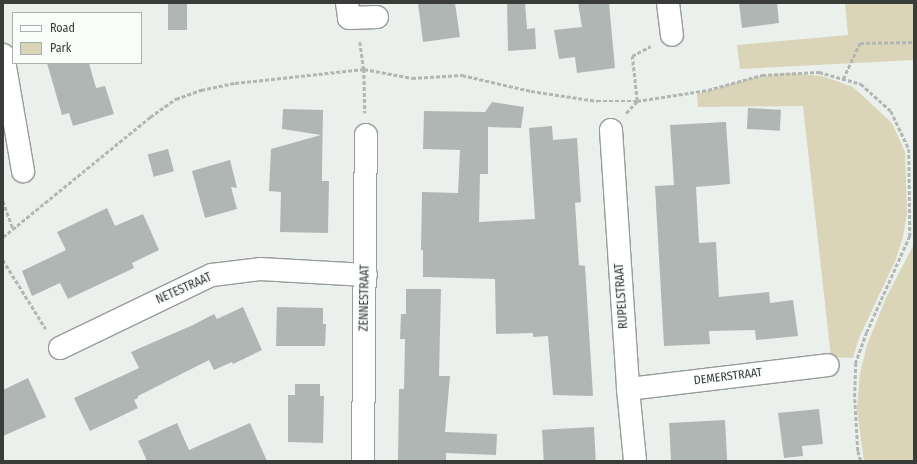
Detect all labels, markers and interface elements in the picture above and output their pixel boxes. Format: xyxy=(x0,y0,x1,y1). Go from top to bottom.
legend xyxy=(12,12,142,64)
text: Road xyxy=(50,21,75,35)
text: Park xyxy=(50,41,71,55)
street label: RUPELSTRAAT xyxy=(613,263,631,329)
street label: ZENNESTRAAT xyxy=(357,265,373,331)
street label: NETESTRAAT xyxy=(154,270,214,308)
street label: DEMERSTRAAT xyxy=(693,366,763,388)

